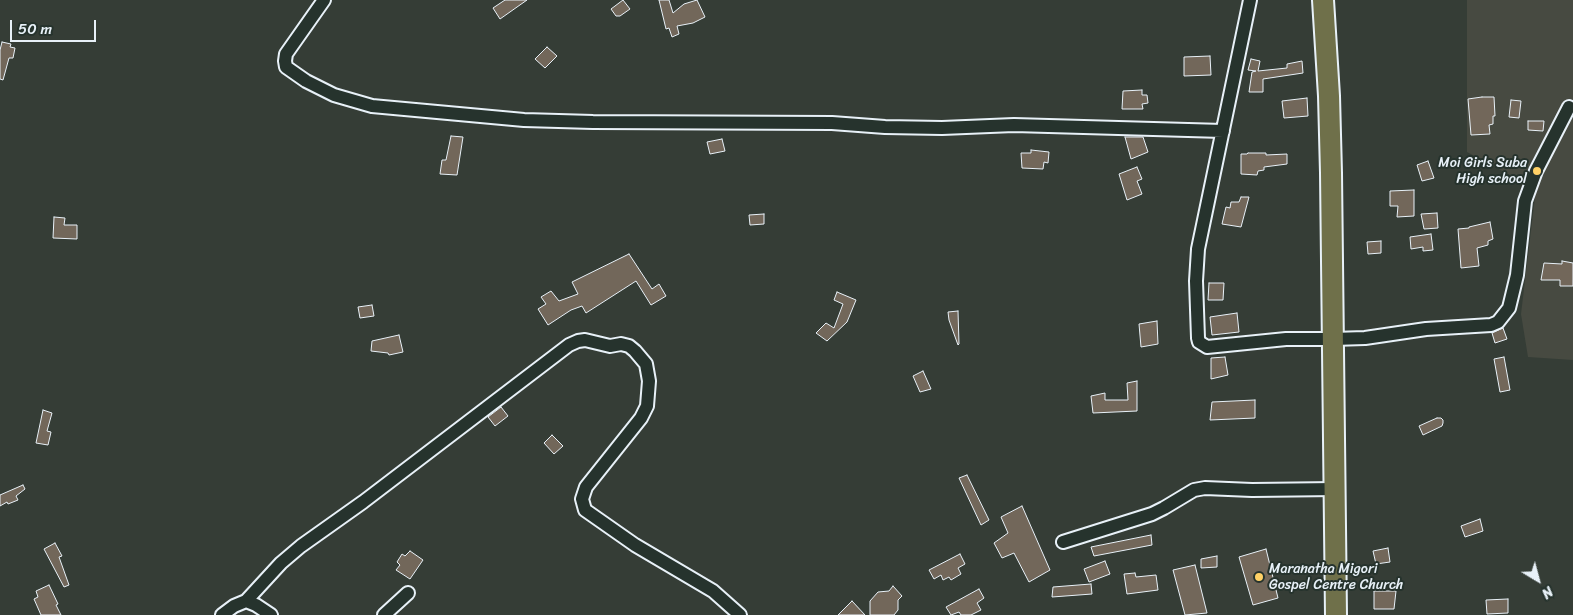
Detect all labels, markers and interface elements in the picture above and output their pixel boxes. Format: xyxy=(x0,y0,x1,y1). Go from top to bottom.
scale bar xyxy=(12,10,99,42)
text: 50 m xyxy=(18,16,52,42)
place label: Moi Girls Suba High school xyxy=(1438,155,1527,188)
marker: Moi Girls Suba High school xyxy=(1531,165,1543,177)
north arrow xyxy=(1513,555,1563,605)
place label: Maranatha Migori Gospel Centre Church xyxy=(1269,561,1403,594)
marker: Maranatha Migori Gospel Centre Church xyxy=(1253,571,1265,583)
text: N xyxy=(1536,579,1559,605)

